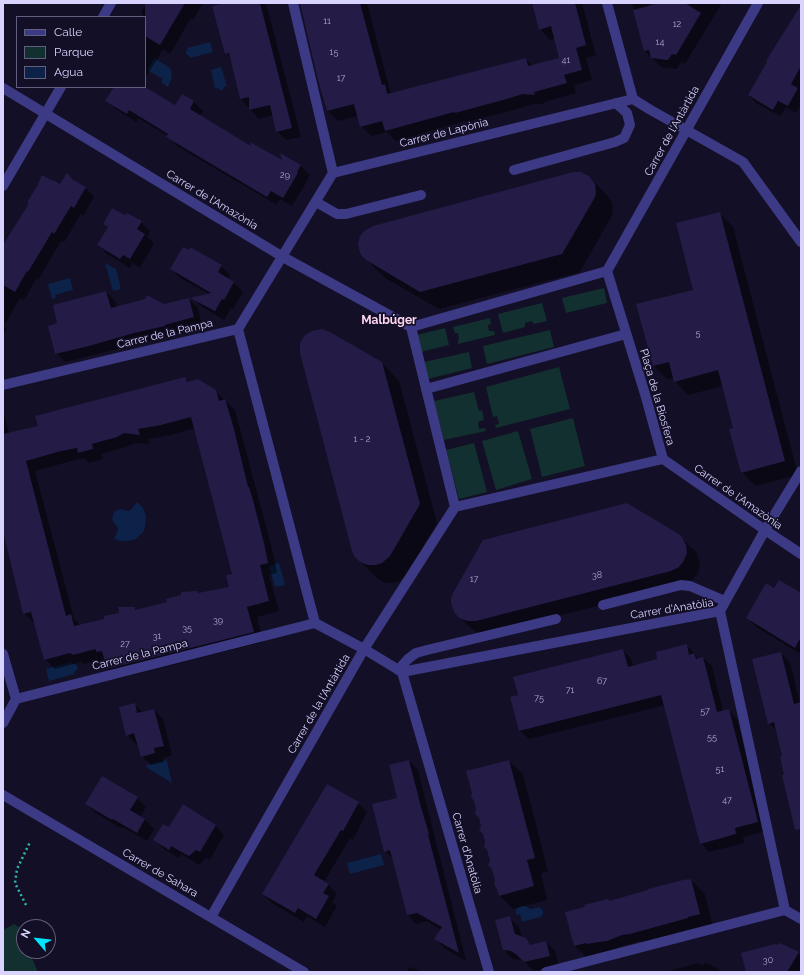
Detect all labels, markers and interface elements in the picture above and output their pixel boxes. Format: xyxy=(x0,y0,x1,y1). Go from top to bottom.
legend xyxy=(16,16,146,88)
house number: 11 xyxy=(323,16,331,26)
house number: 12 xyxy=(673,19,681,29)
text: Calle xyxy=(54,25,82,39)
house number: 14 xyxy=(656,37,664,47)
text: Parque xyxy=(54,45,94,59)
house number: 15 xyxy=(330,47,338,57)
house number: 41 xyxy=(562,55,570,65)
text: Agua xyxy=(54,65,83,79)
house number: 17 xyxy=(337,73,345,83)
street label: Carrer de l'Antàrtida xyxy=(642,84,702,178)
street label: Carrer de Lapònia xyxy=(398,116,490,150)
street label: Carrer de l'Amazònia xyxy=(164,167,260,233)
house number: 29 xyxy=(280,170,290,180)
district label: Malbúger xyxy=(361,313,417,327)
street label: Carrer de la Pampa xyxy=(116,317,214,351)
house number: 5 xyxy=(696,328,700,338)
street label: Plaça de la Biosfera xyxy=(637,347,677,447)
house number: 1 - 2 xyxy=(354,434,370,444)
street label: Carrer de l'Amazònia xyxy=(691,462,785,532)
house number: 38 xyxy=(592,570,602,580)
house number: 17 xyxy=(470,574,478,584)
street label: Carrer d'Anatòlia xyxy=(630,596,714,622)
house number: 39 xyxy=(213,615,223,625)
house number: 35 xyxy=(182,623,192,633)
house number: 31 xyxy=(153,631,161,641)
street label: Carrer de la Pampa xyxy=(91,637,189,673)
house number: 27 xyxy=(120,639,130,649)
street label: Carrer de la l'Antàrtida xyxy=(285,652,353,756)
house number: 67 xyxy=(597,676,607,686)
house number: 71 xyxy=(566,685,574,695)
house number: 75 xyxy=(534,693,544,703)
house number: 57 xyxy=(700,706,710,716)
house number: 55 xyxy=(707,732,717,742)
house number: 51 xyxy=(716,764,724,774)
house number: 47 xyxy=(722,795,732,805)
street label: Carrer d'Anatòlia xyxy=(449,811,485,895)
street label: Carrer de Sahara xyxy=(120,846,200,900)
north arrow xyxy=(16,919,56,959)
text: N xyxy=(18,927,34,940)
house number: 30 xyxy=(763,955,773,965)

